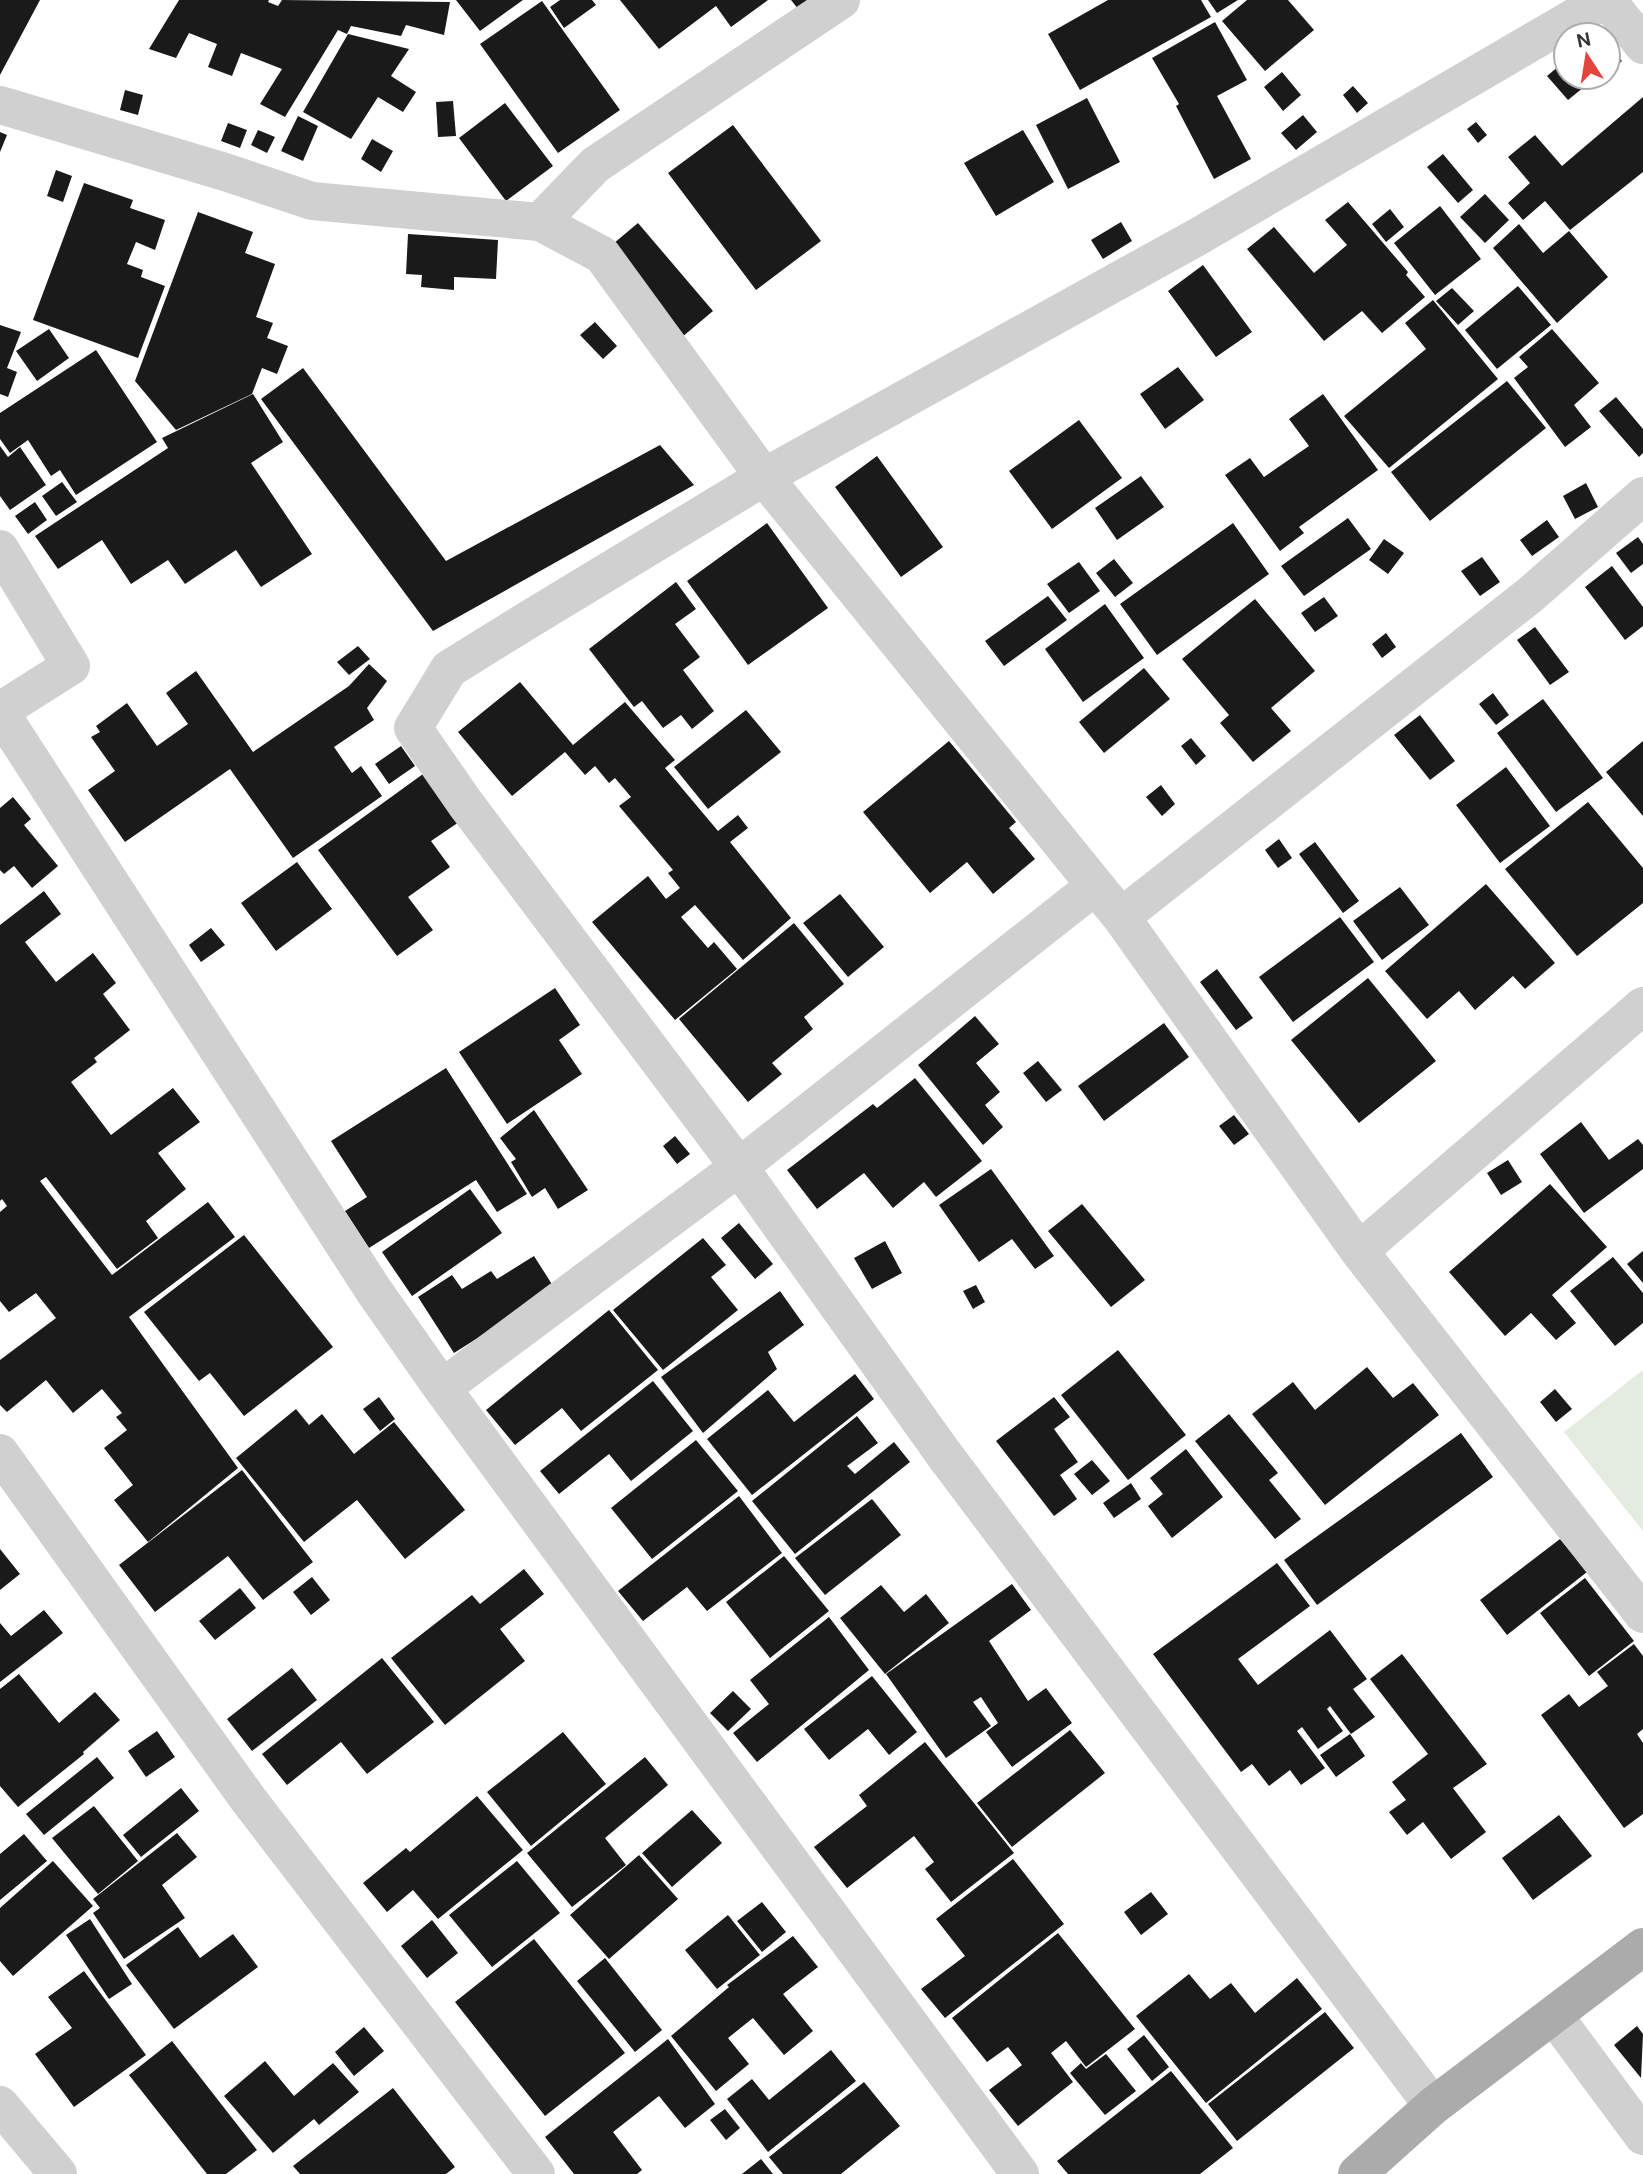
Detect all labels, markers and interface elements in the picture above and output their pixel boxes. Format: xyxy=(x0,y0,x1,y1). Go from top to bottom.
north arrow xyxy=(1552,21,1622,91)
text: N xyxy=(1574,26,1593,54)

